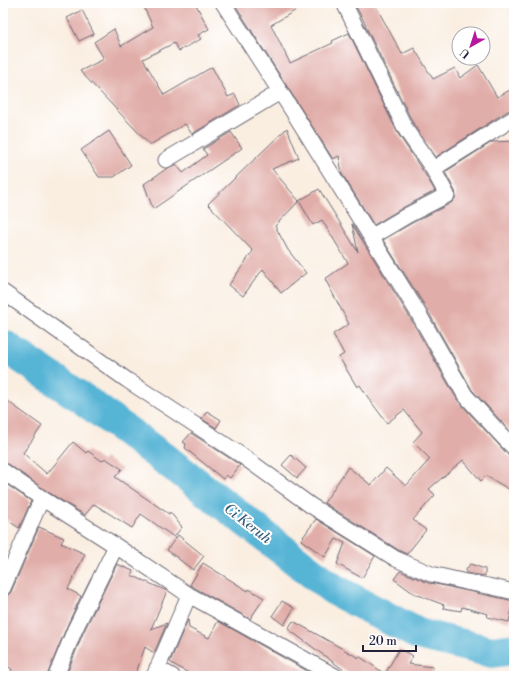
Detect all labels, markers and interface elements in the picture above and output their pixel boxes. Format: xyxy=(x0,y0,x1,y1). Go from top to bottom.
north arrow xyxy=(451,26,491,66)
text: U xyxy=(457,45,473,61)
water label: Ci Keruh xyxy=(220,500,275,548)
scale bar xyxy=(363,627,416,653)
text: 20 m xyxy=(369,634,397,649)

